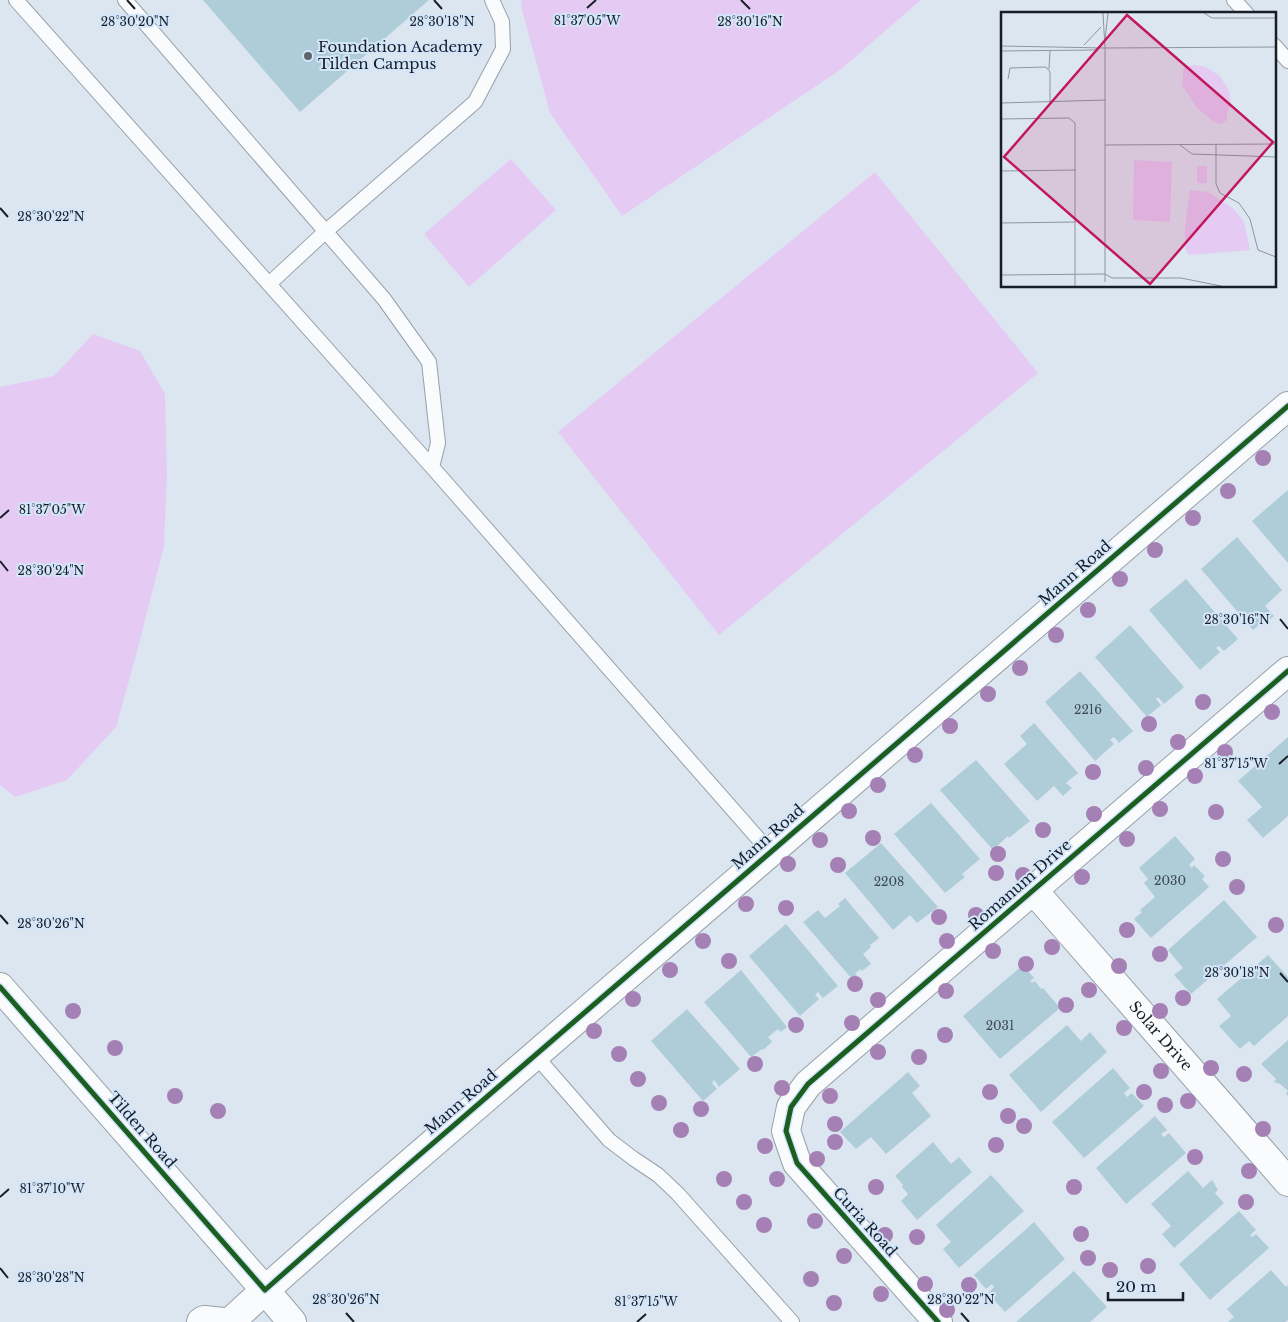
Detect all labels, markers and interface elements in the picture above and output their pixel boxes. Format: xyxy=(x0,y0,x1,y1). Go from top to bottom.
inset map xyxy=(1001,12,1276,288)
text: 81°37'05"W xyxy=(554,13,621,28)
text: 28°30'20"N xyxy=(101,14,169,29)
text: 28°30'18"N xyxy=(409,14,475,29)
text: 28°30'16"N xyxy=(717,14,783,29)
place label: Foundation Academy Tilden Campus xyxy=(318,37,483,73)
marker: Foundation Academy Tilden Campus xyxy=(302,50,314,62)
text: 28°30'22"N xyxy=(17,209,85,224)
text: 81°37'05"W xyxy=(19,502,86,517)
street label: Mann Road xyxy=(1035,536,1115,609)
text: 28°30'24"N xyxy=(18,563,85,578)
text: 28°30'16"N xyxy=(1204,612,1270,627)
house number: 2216 xyxy=(1074,702,1102,717)
text: 81°37'15"W xyxy=(1204,756,1269,771)
street label: Mann Road xyxy=(728,800,808,873)
street label: Romanum Drive xyxy=(965,835,1075,934)
house number: 2030 xyxy=(1154,873,1186,888)
house number: 2208 xyxy=(874,874,904,889)
text: 28°30'26"N xyxy=(17,916,85,931)
text: 28°30'18"N xyxy=(1204,965,1270,980)
street label: Solar Drive xyxy=(1125,997,1197,1075)
house number: 2031 xyxy=(986,1018,1014,1033)
street label: Mann Road xyxy=(421,1065,501,1138)
street label: Tilden Road xyxy=(104,1088,181,1172)
text: 81°37'10"W xyxy=(19,1181,85,1196)
street label: Curia Road xyxy=(829,1183,901,1260)
text: 28°30'28"N xyxy=(17,1270,85,1285)
scale bar xyxy=(1108,1270,1183,1302)
text: 20 m xyxy=(1116,1277,1156,1296)
text: 28°30'26"N xyxy=(312,1292,380,1307)
text: 28°30'22"N xyxy=(927,1292,995,1307)
text: 81°37'15"W xyxy=(614,1294,679,1309)

